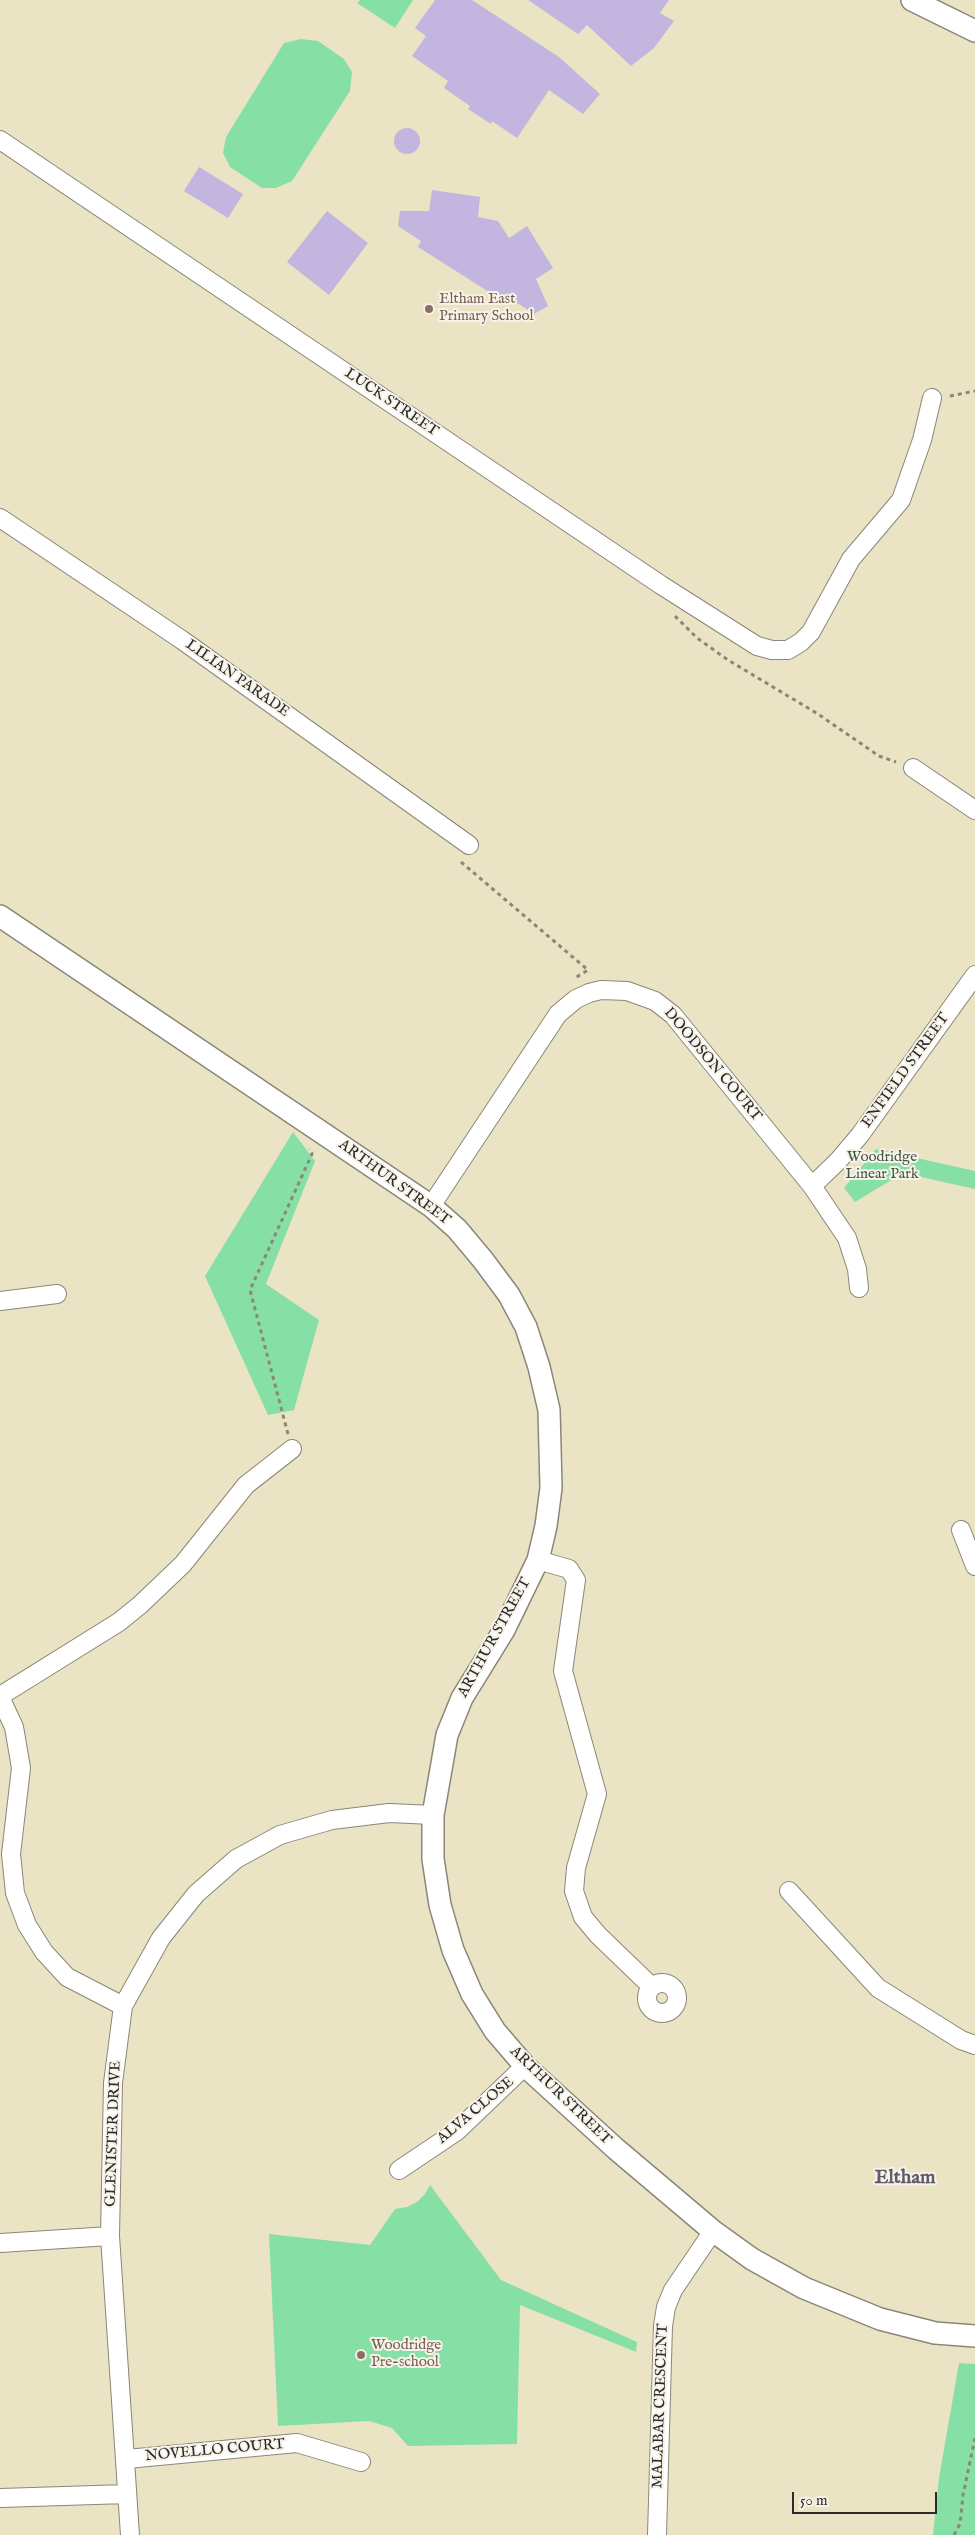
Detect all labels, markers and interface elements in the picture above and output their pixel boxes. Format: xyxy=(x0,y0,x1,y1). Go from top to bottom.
place label: Eltham East Primary School xyxy=(439,291,534,326)
marker: Eltham East Primary School xyxy=(423,303,435,315)
street label: LUCK STREET xyxy=(341,365,441,441)
street label: LILIAN PARADE xyxy=(182,636,292,722)
street label: DOODSON COURT xyxy=(659,1005,765,1125)
street label: ENFIELD STREET xyxy=(858,1010,954,1132)
street label: ARTHUR STREET xyxy=(334,1136,454,1230)
park label: Woodridge Linear Park xyxy=(845,1149,919,1184)
street label: ARTHUR STREET xyxy=(455,1575,535,1701)
street label: ARTHUR STREET xyxy=(506,2043,614,2149)
street label: GLENISTER DRIVE xyxy=(102,2061,126,2207)
street label: ALVA CLOSE xyxy=(434,2074,518,2148)
district label: Eltham xyxy=(875,2167,935,2191)
street label: MALABAR CRESCENT xyxy=(649,2323,673,2489)
place label: Woodridge Pre-school xyxy=(371,2337,441,2372)
marker: Woodridge Pre-school xyxy=(355,2349,367,2361)
street label: NOVELLO COURT xyxy=(144,2436,286,2466)
scale bar xyxy=(795,2482,940,2514)
text: 50 m xyxy=(800,2491,828,2510)

